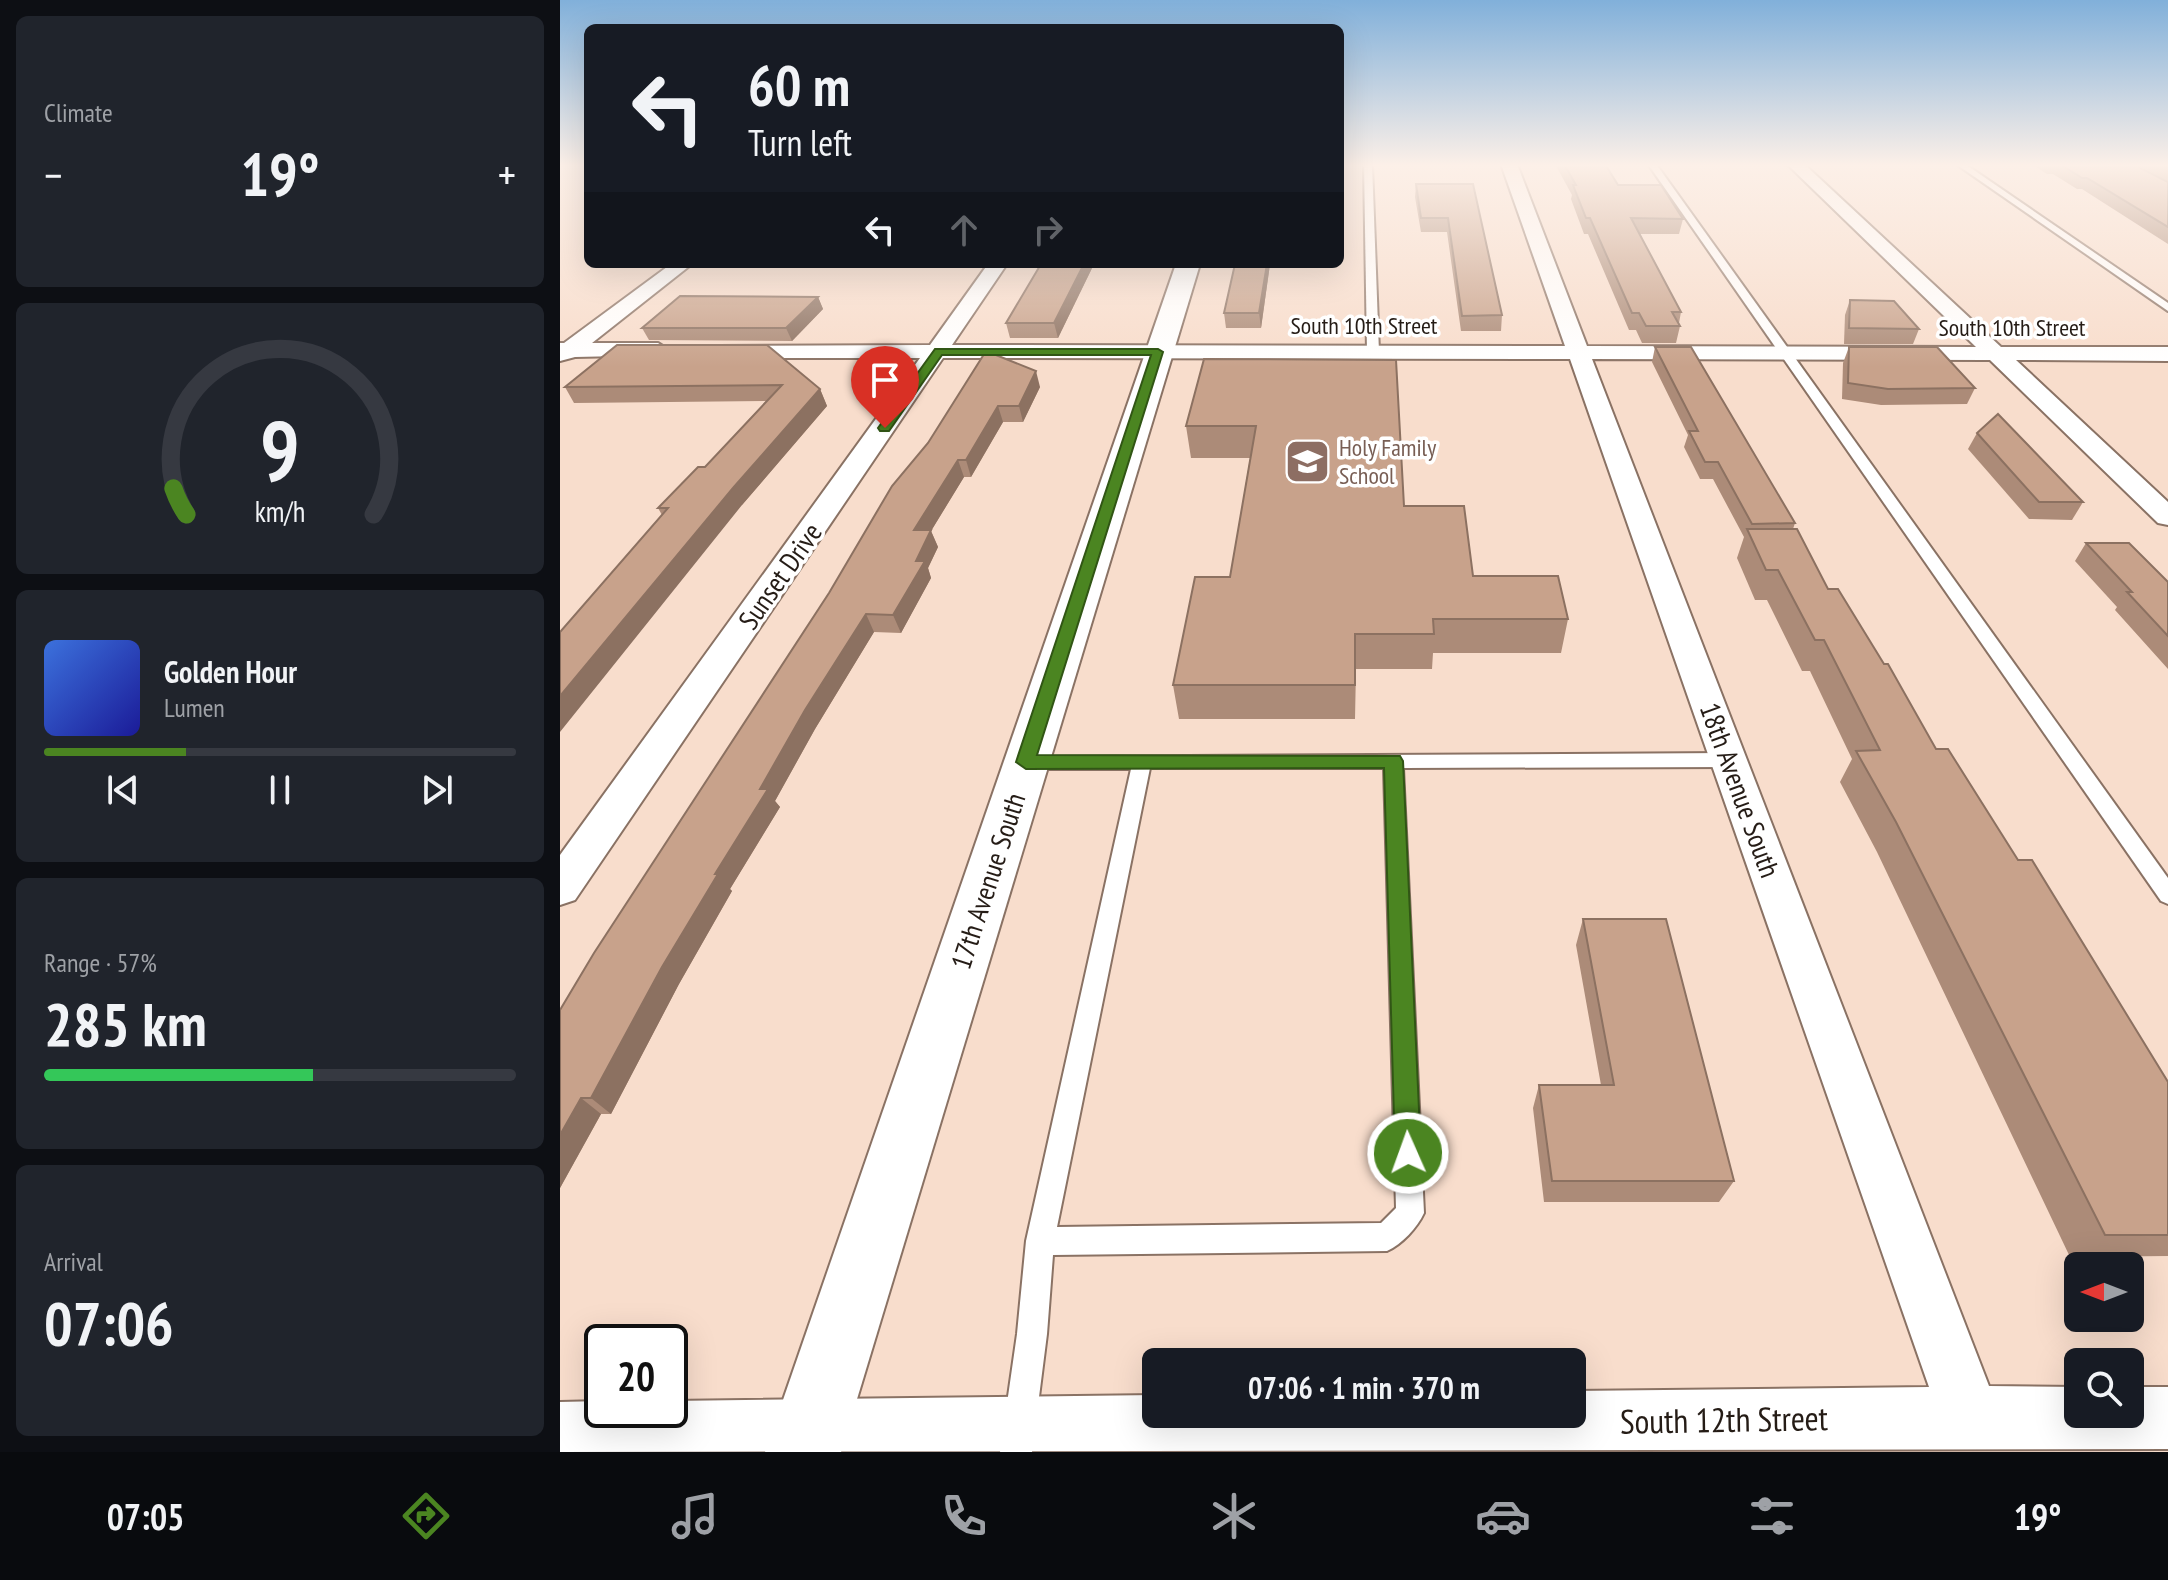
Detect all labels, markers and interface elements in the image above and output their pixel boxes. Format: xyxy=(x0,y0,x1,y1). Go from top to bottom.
text: 60 m xyxy=(748,49,850,121)
icon: left xyxy=(616,56,720,160)
text: Climate xyxy=(44,96,113,129)
text: Turn left xyxy=(748,119,852,166)
text: 19° xyxy=(240,135,320,213)
text: − xyxy=(44,146,62,203)
text: + xyxy=(498,146,516,203)
icon: left xyxy=(858,208,902,252)
icon: ahead xyxy=(942,208,986,252)
icon: right xyxy=(1026,208,1070,252)
street label: South 10th Street xyxy=(1291,310,1438,341)
street label: South 10th Street xyxy=(1939,312,2086,343)
pin xyxy=(851,346,919,428)
icon: arrive xyxy=(863,358,907,402)
text: 9 xyxy=(260,395,300,503)
place label: Holy Family School xyxy=(1339,432,1436,491)
school or university icon: Holy Family School xyxy=(1284,438,1332,486)
text: km/h xyxy=(255,493,305,530)
street label: Sunset Drive xyxy=(729,515,830,636)
text: Golden Hour xyxy=(164,652,297,691)
text: Lumen xyxy=(164,691,225,724)
street label: 18th Avenue South xyxy=(1692,697,1789,882)
icon: previous xyxy=(101,768,145,812)
icon: pause xyxy=(258,768,302,812)
icon: next xyxy=(415,768,459,812)
street label: 17th Avenue South xyxy=(942,788,1033,974)
text: Range · 57% xyxy=(44,946,157,979)
text: 285 km xyxy=(44,985,207,1063)
position arrow xyxy=(1366,1111,1450,1195)
text: Arrival xyxy=(44,1245,103,1278)
north arrow xyxy=(2064,1252,2144,1332)
map controls xyxy=(2064,1252,2144,1428)
text: 07:06 xyxy=(44,1284,174,1362)
speed limit sign: 20 xyxy=(584,1324,688,1428)
button: search xyxy=(2064,1348,2144,1428)
text: 07:06 · 1 min · 370 m xyxy=(1248,1368,1480,1407)
street label: South 12th Street xyxy=(1620,1395,1829,1443)
icon: directions xyxy=(398,1488,454,1544)
icon: music xyxy=(667,1488,723,1544)
icon: phone xyxy=(936,1488,992,1544)
icon: climate xyxy=(1206,1488,1262,1544)
icon: car xyxy=(1475,1488,1531,1544)
icon: filters xyxy=(1744,1488,1800,1544)
text: 07:05 xyxy=(107,1493,185,1540)
text: 19° xyxy=(2014,1493,2061,1540)

